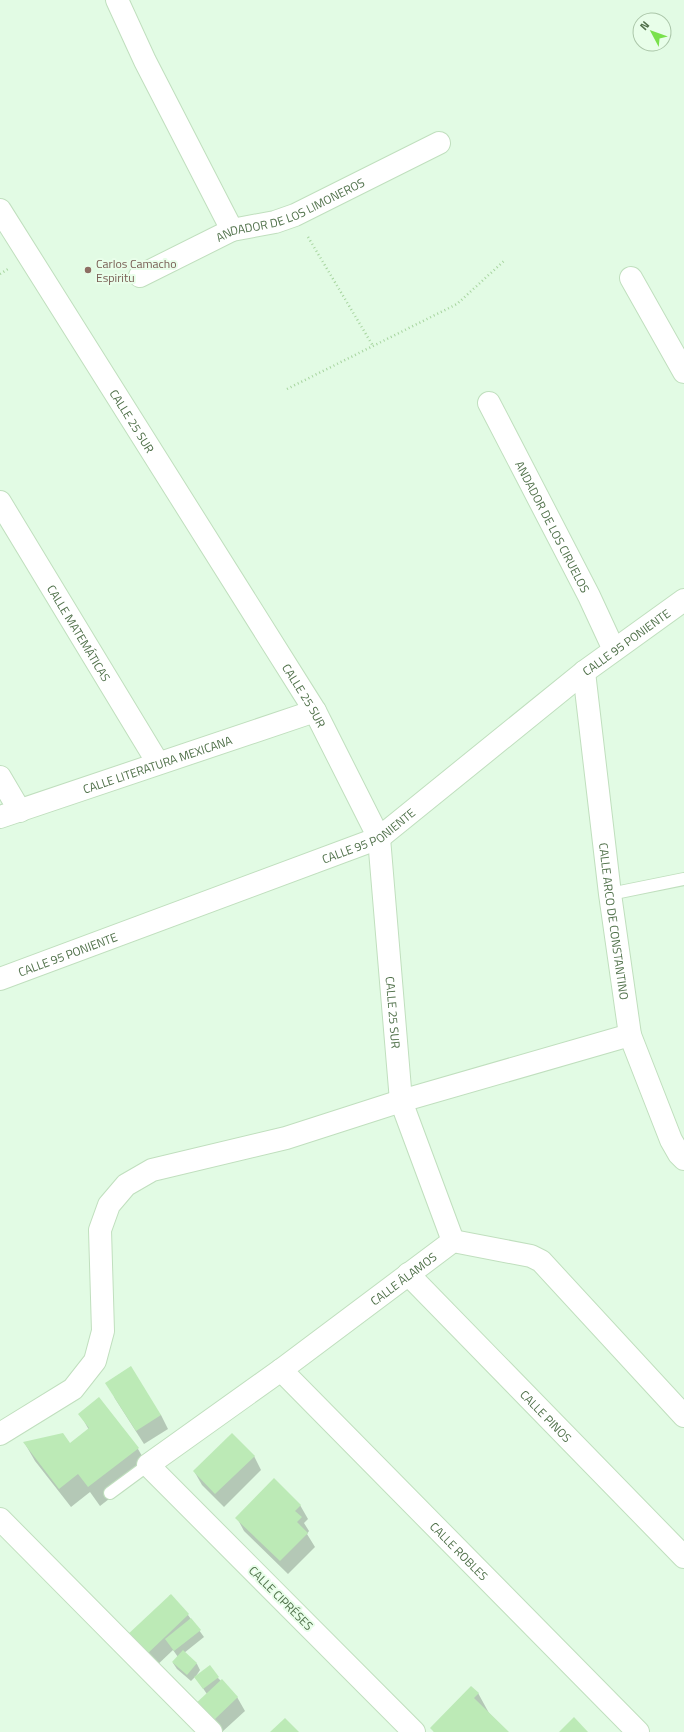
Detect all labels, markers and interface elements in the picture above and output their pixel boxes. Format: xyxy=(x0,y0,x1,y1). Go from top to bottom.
north arrow xyxy=(632,12,672,52)
text: N xyxy=(636,17,653,34)
street label: ANDADOR DE LOS LIMONEROS xyxy=(212,172,368,246)
place label: Carlos Camacho Espiritu xyxy=(96,254,177,287)
marker: Carlos Camacho Espiritu xyxy=(83,265,93,275)
street label: CALLE 25 SUR xyxy=(105,385,160,456)
street label: ANDADOR DE LOS CIRUELOS xyxy=(511,457,595,596)
street label: CALLE MATEMÁTICAS xyxy=(43,581,116,685)
street label: CALLE 95 PONIENTE xyxy=(578,603,674,680)
street label: CALLE 25 SUR xyxy=(278,659,331,731)
street label: CALLE LITERATURA MEXICANA xyxy=(80,730,235,798)
street label: CALLE 95 PONIENTE xyxy=(319,803,419,868)
street label: CALLE ARCO DE CONSTANTINO xyxy=(595,842,634,1001)
street label: CALLE 95 PONIENTE xyxy=(15,927,120,981)
street label: CALLE 25 SUR xyxy=(381,976,406,1049)
street label: CALLE ÁLAMOS xyxy=(366,1247,440,1310)
street label: CALLE PINOS xyxy=(516,1385,576,1446)
street label: CALLE ROBLES xyxy=(426,1517,493,1585)
street label: CALLE CIPRÉSES xyxy=(244,1561,318,1635)

